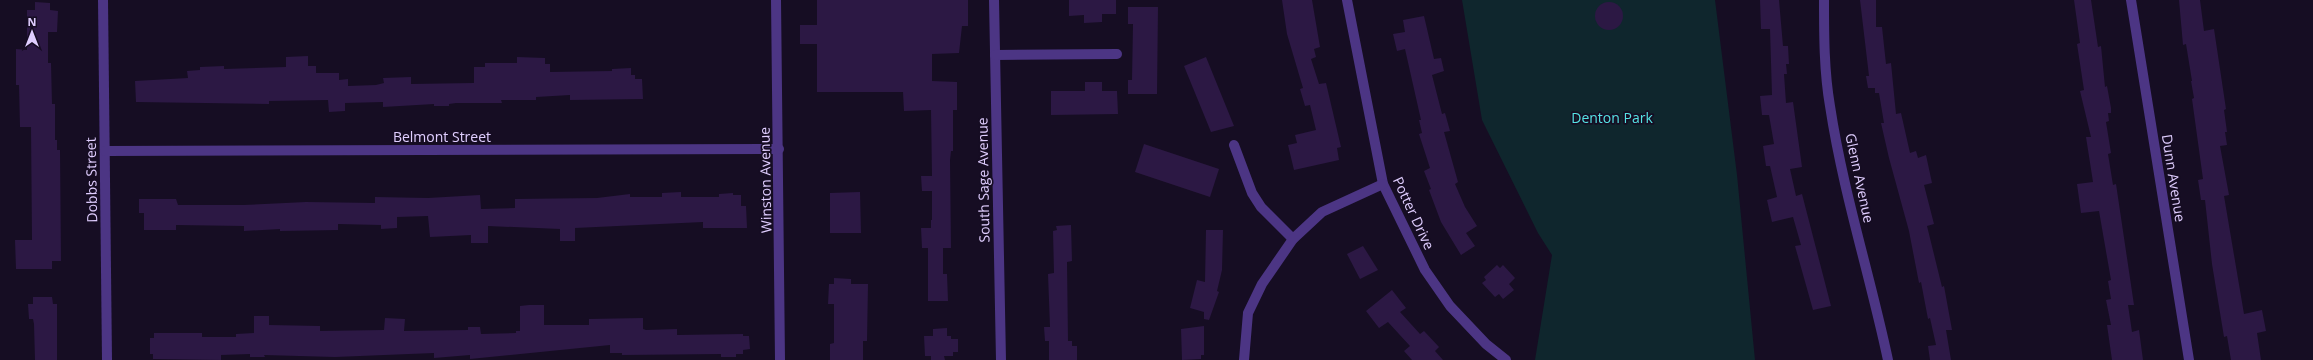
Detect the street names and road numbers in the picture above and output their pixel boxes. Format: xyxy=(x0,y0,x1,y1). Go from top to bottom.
street label: South Sage Avenue xyxy=(972,117,994,243)
street label: Belmont Street xyxy=(393,127,491,146)
street label: Winston Avenue xyxy=(755,127,775,233)
street label: Glenn Avenue xyxy=(1841,131,1879,225)
street label: Dunn Avenue xyxy=(2158,133,2190,223)
street label: Dobbs Street xyxy=(81,137,101,223)
street label: Potter Drive xyxy=(1389,173,1439,253)

